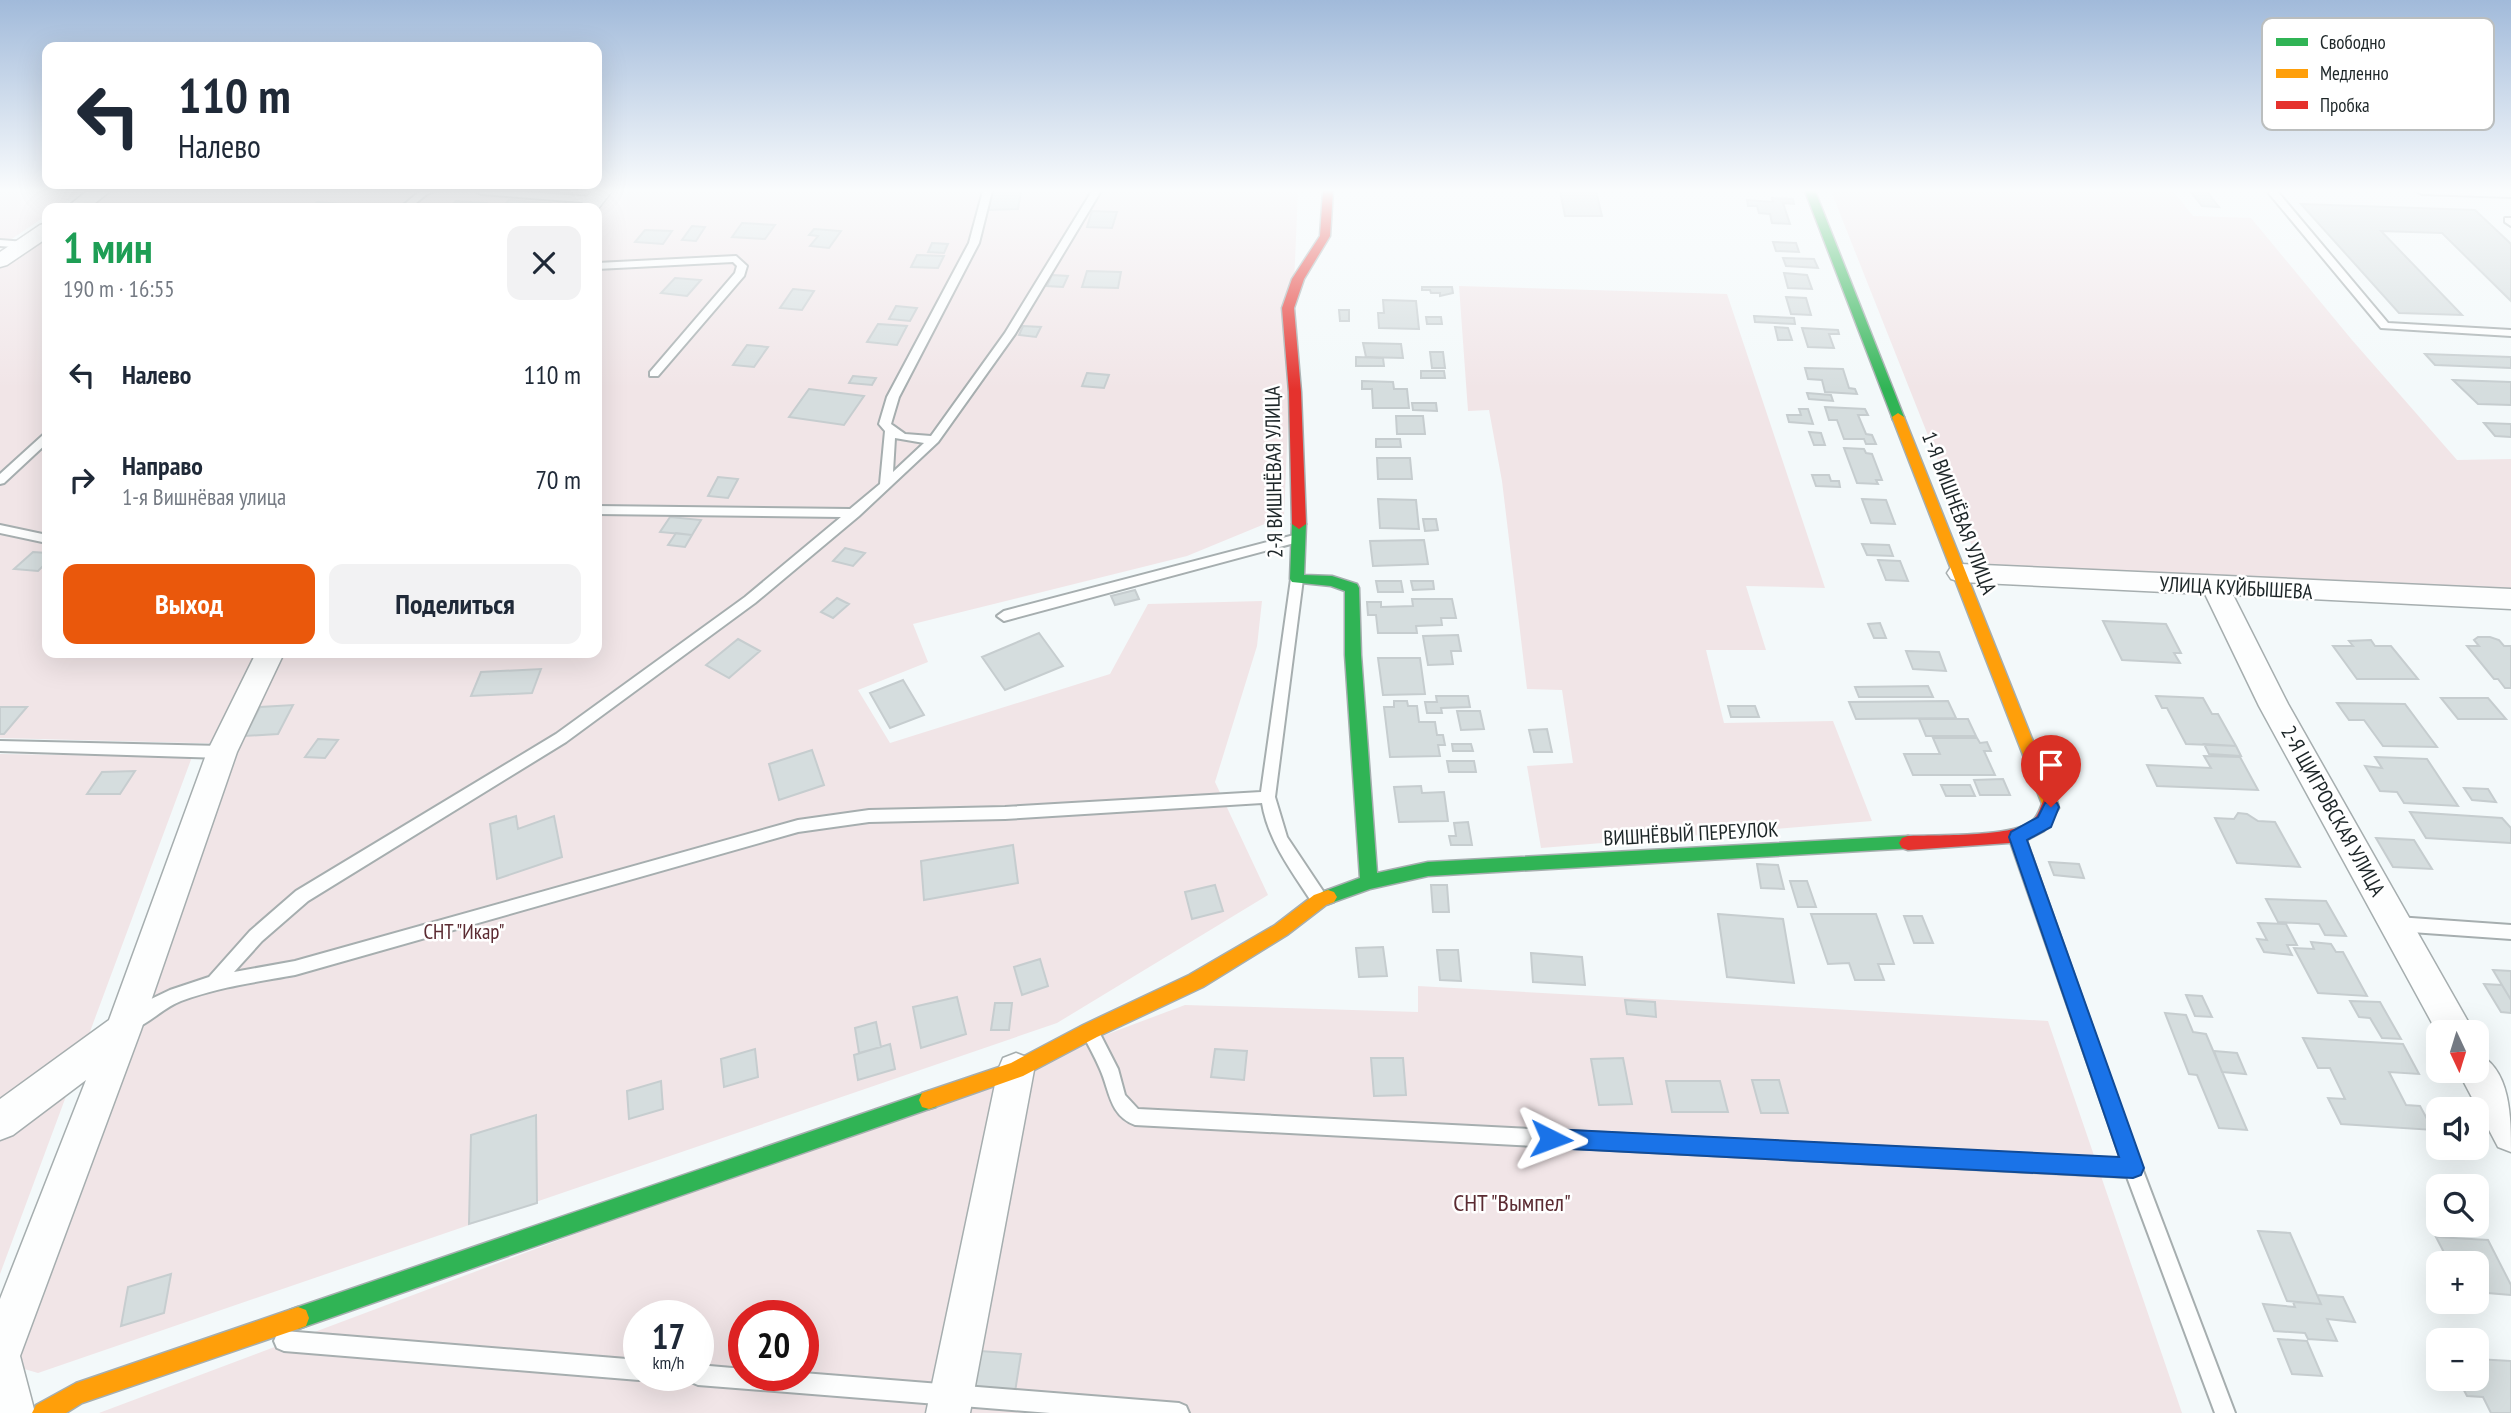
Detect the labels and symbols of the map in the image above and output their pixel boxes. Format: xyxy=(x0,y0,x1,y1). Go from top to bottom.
legend xyxy=(2262,18,2494,130)
text: Свободно xyxy=(2320,30,2386,54)
text: Медленно xyxy=(2320,61,2389,85)
text: Пробка xyxy=(2320,93,2370,117)
street label: 2-Я ВИШНЁВАЯ УЛИЦА xyxy=(1258,386,1289,558)
street label: 1-Я ВИШНЁВАЯ УЛИЦА xyxy=(1916,428,2003,598)
street label: УЛИЦА КУЙБЫШЕВА xyxy=(2159,570,2313,605)
street label: 2-Я ЩИГРОВСКАЯ УЛИЦА xyxy=(2275,721,2392,901)
pin xyxy=(2021,735,2081,807)
street label: ВИШНЁВЫЙ ПЕРЕУЛОК xyxy=(1603,815,1779,852)
park label: СНТ "Икар" xyxy=(424,918,504,945)
north arrow xyxy=(2426,1020,2488,1083)
position arrow xyxy=(1514,1102,1588,1176)
park label: СНТ "Вымпел" xyxy=(1453,1187,1571,1218)
speed limit sign: 20 xyxy=(728,1300,819,1391)

